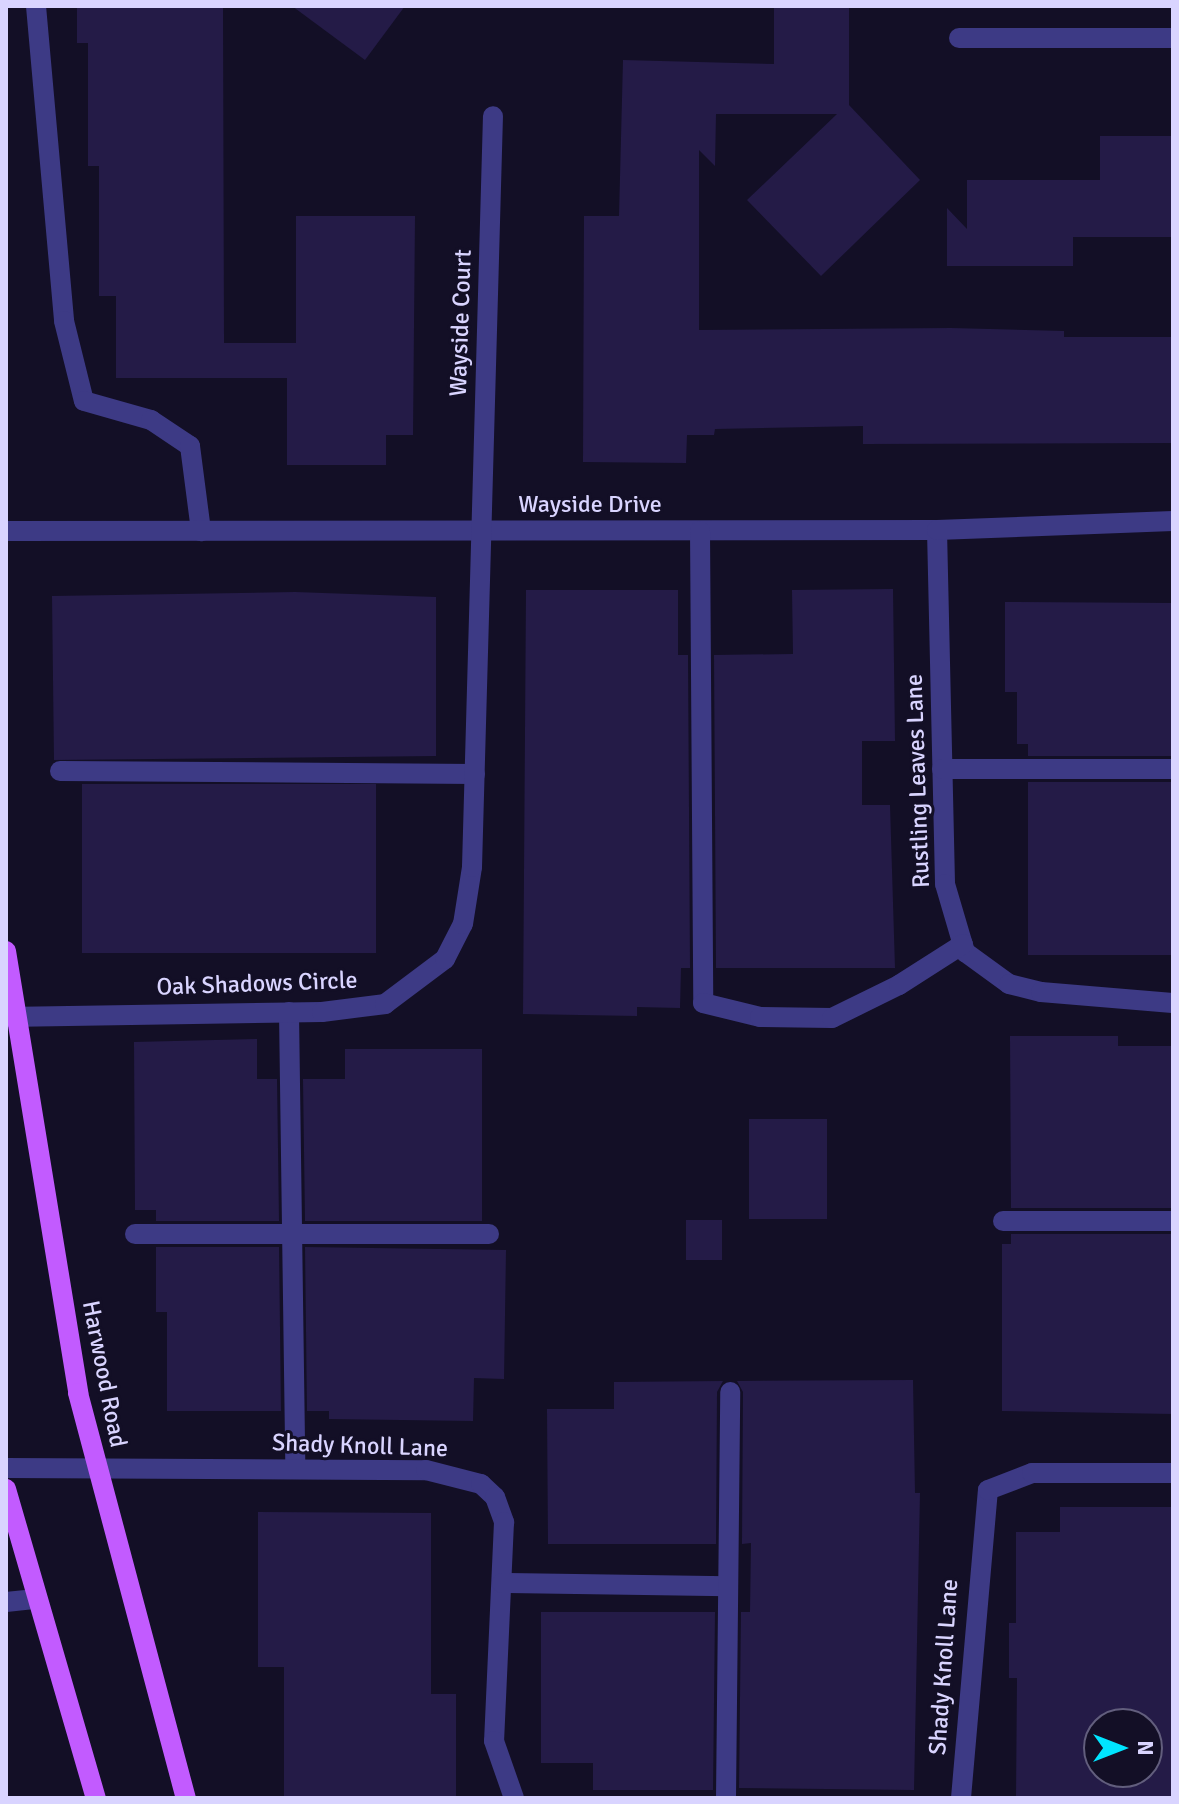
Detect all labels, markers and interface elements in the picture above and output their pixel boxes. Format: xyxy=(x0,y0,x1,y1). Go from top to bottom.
street label: Wayside Court xyxy=(444,249,478,397)
street label: Wayside Drive xyxy=(518,491,662,519)
street label: Rustling Leaves Lane xyxy=(900,674,936,888)
street label: Oak Shadows Circle xyxy=(156,966,358,1002)
street label: Harwood Road xyxy=(76,1298,132,1450)
street label: Shady Knoll Lane xyxy=(271,1429,449,1463)
street label: Shady Knoll Lane xyxy=(923,1578,965,1756)
north arrow xyxy=(1083,1708,1163,1788)
text: N xyxy=(1132,1740,1159,1756)

